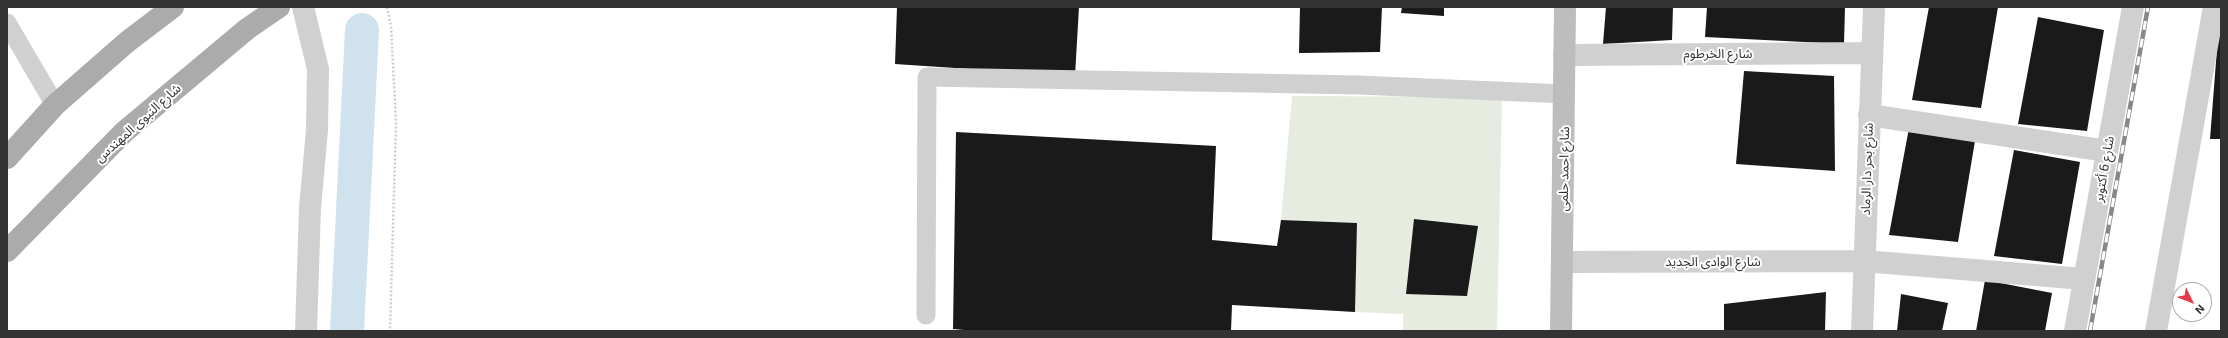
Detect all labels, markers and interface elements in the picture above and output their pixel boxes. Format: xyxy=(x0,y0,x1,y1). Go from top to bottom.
street label: شارع الخرطوم xyxy=(1684,46,1752,62)
street label: شارع النبوى المهندس xyxy=(92,80,184,166)
street label: شارع بحر دار الرماد xyxy=(1858,122,1876,216)
street label: شارع احمد حلمى xyxy=(1555,126,1573,212)
street label: شارع 6 أكتوبر xyxy=(2091,135,2117,203)
street label: شارع الوادى الجديد xyxy=(1665,254,1761,270)
north arrow xyxy=(2172,282,2212,322)
text: N xyxy=(2193,302,2208,317)

